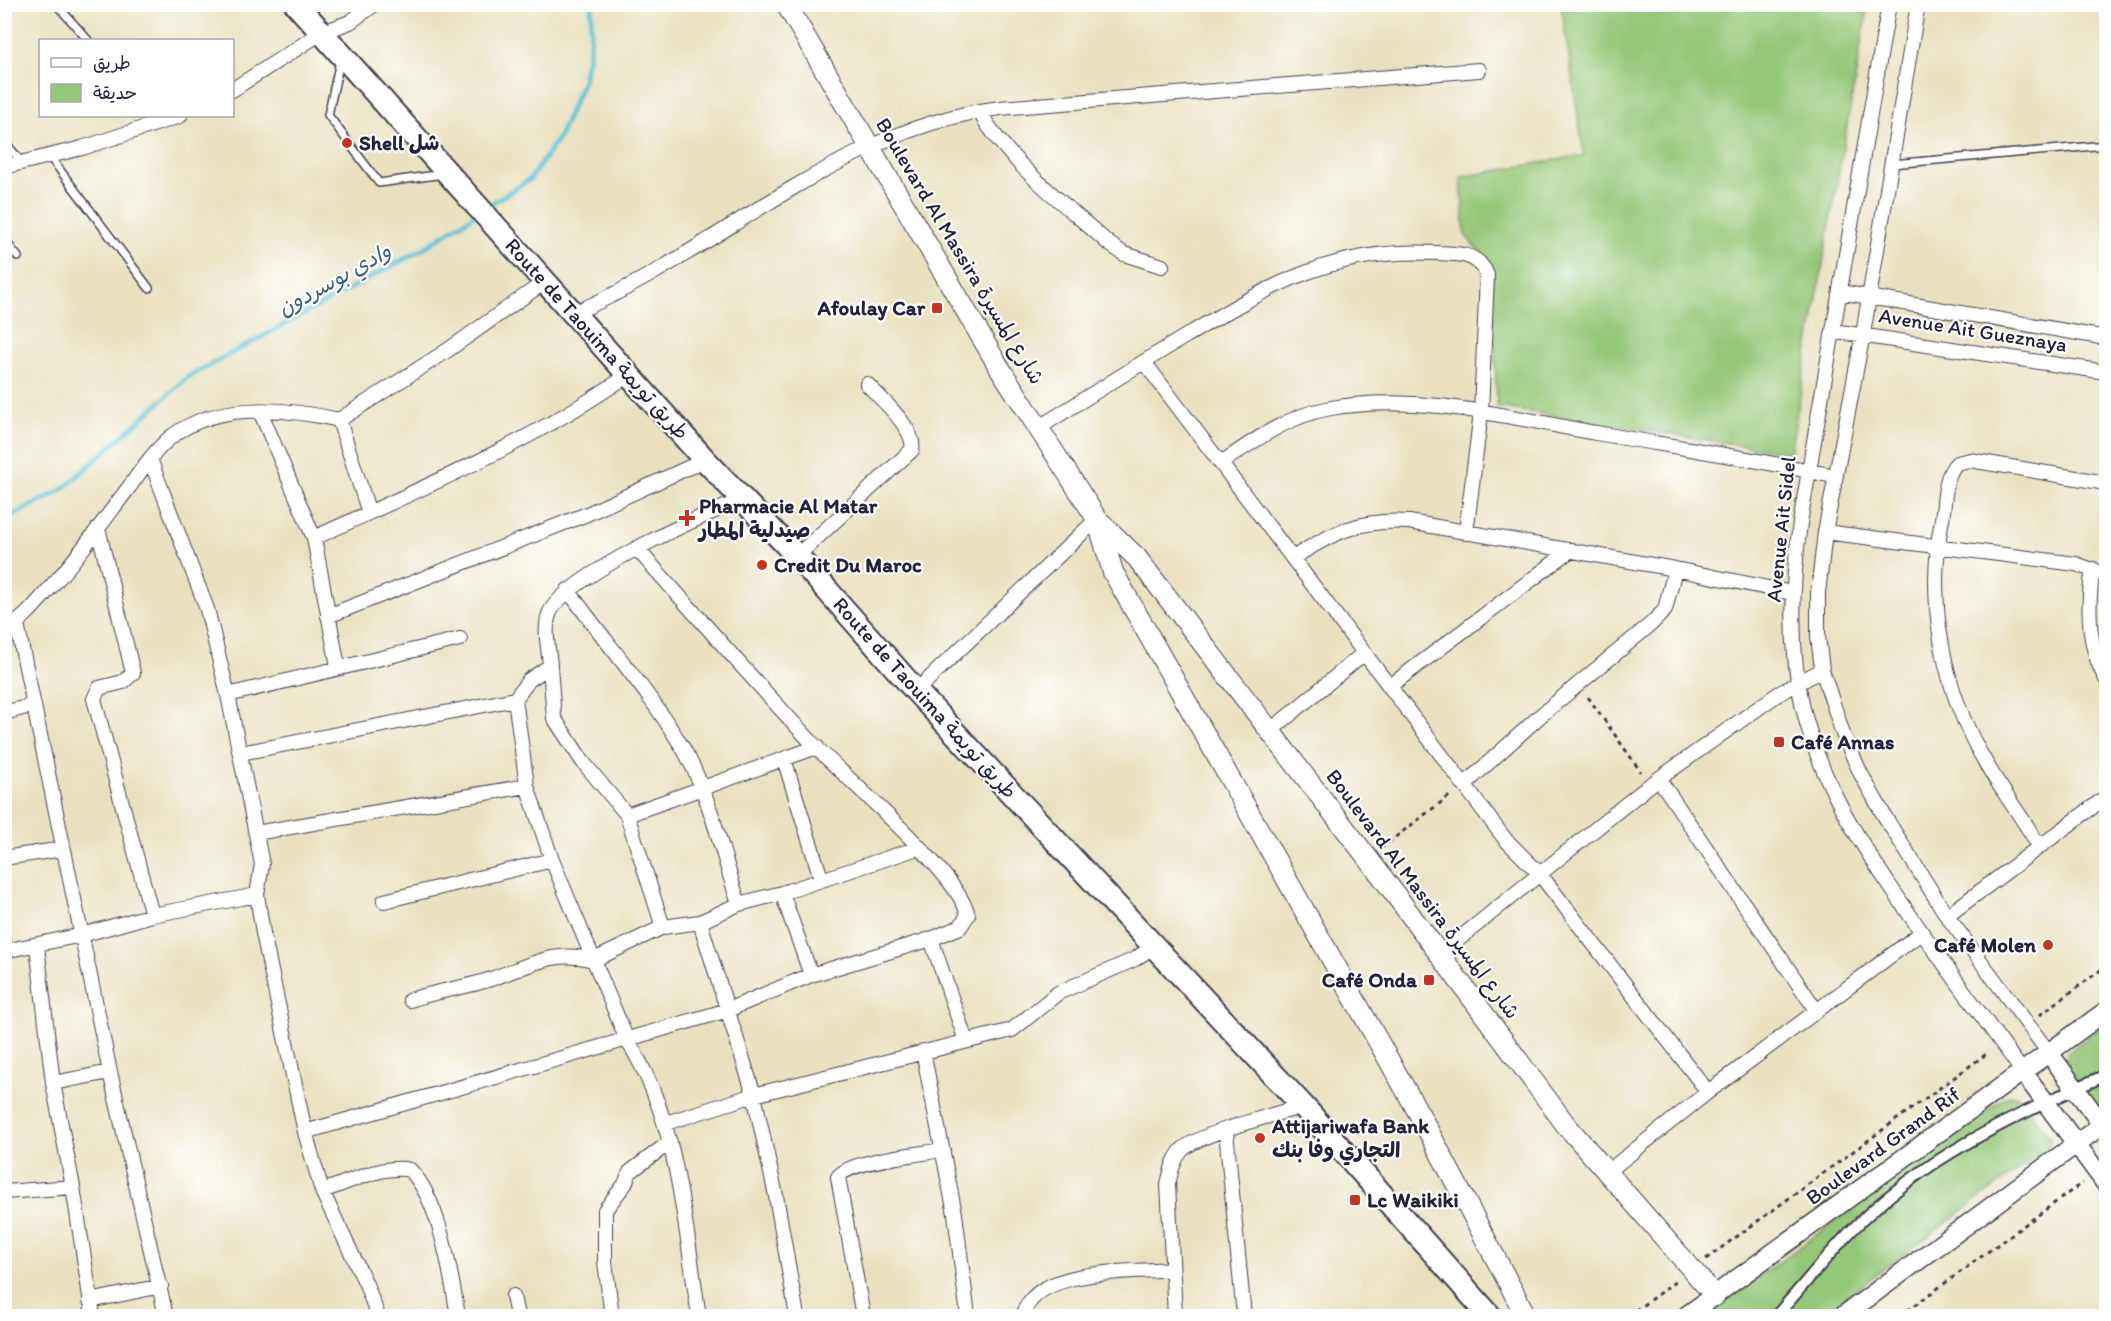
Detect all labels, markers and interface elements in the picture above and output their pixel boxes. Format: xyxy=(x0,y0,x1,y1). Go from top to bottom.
legend xyxy=(39,39,234,117)
text: طريق xyxy=(93,52,131,74)
text: حديقة xyxy=(93,82,137,104)
street label: Boulevard Al Massira شارع المسيرة xyxy=(868,113,1050,390)
place label: Shell شل xyxy=(359,130,439,155)
marker: Shell شل xyxy=(340,136,354,150)
street label: Route de Taouima طريق تويمة xyxy=(499,233,695,445)
water label: وادي بوسردون xyxy=(273,237,397,323)
place label: Afoulay Car xyxy=(817,295,926,321)
marker: Afoulay Car xyxy=(930,301,944,315)
street label: Avenue Ait Gueznaya xyxy=(1877,302,2069,357)
street label: Avenue Ait Sidel xyxy=(1760,455,1801,603)
place label: Pharmacie Al Matar صيدلية المطار xyxy=(697,493,878,543)
marker: Pharmacie Al Matar صيدلية المطار xyxy=(680,511,694,525)
place label: Credit Du Maroc xyxy=(774,552,922,577)
marker: Credit Du Maroc xyxy=(755,558,769,572)
street label: Route de Taouima طريق تويمة xyxy=(827,592,1023,804)
place label: Café Annas xyxy=(1791,729,1894,754)
marker: Café Annas xyxy=(1772,735,1786,749)
street label: Boulevard Al Massira شارع المسيرة xyxy=(1319,764,1526,1025)
place label: Café Molen xyxy=(1934,932,2036,957)
marker: Café Molen xyxy=(2041,938,2055,952)
place label: Café Onda xyxy=(1322,967,1418,992)
marker: Café Onda xyxy=(1422,973,1436,987)
street label: Boulevard Grand Rif xyxy=(1801,1081,1965,1210)
place label: Attijariwafa Bank التجاري وفا بنك xyxy=(1271,1113,1430,1166)
marker: Attijariwafa Bank التجاري وفا بنك xyxy=(1253,1131,1267,1145)
place label: Lc Waikiki xyxy=(1367,1187,1459,1212)
marker: Lc Waikiki xyxy=(1348,1193,1362,1207)

